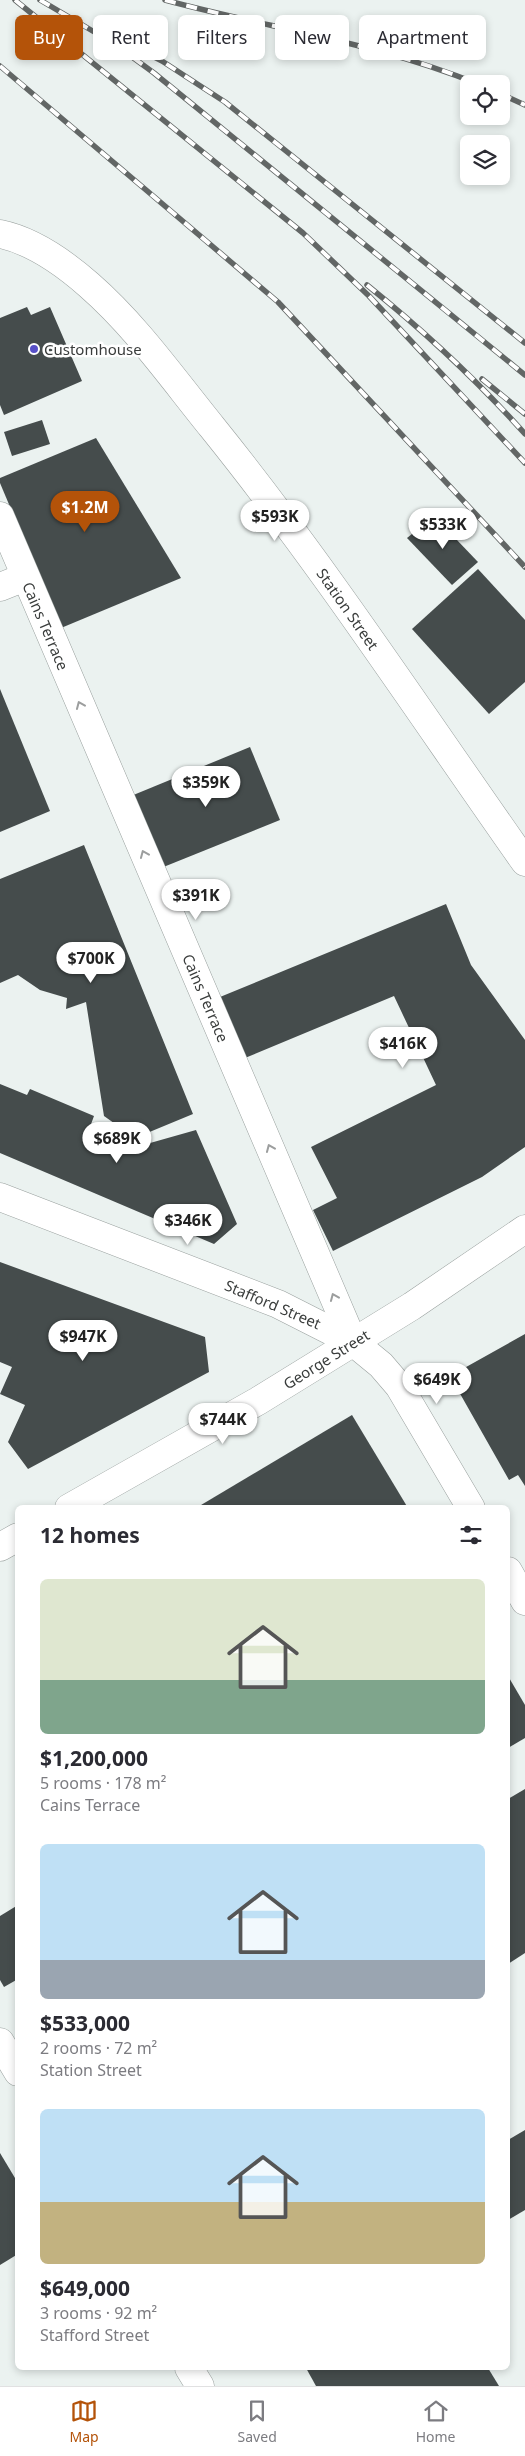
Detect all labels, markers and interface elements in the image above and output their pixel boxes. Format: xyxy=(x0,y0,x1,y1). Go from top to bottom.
chip: Buy xyxy=(15,15,83,60)
chip: Rent xyxy=(93,15,168,60)
chip: Filters xyxy=(178,15,265,60)
chip: New xyxy=(275,15,349,60)
chip: Apartment xyxy=(359,15,486,60)
map controls xyxy=(460,75,510,185)
button: locate xyxy=(460,75,510,125)
button: layers xyxy=(460,135,510,185)
place label: Customhouse xyxy=(44,339,142,359)
marker: Customhouse xyxy=(28,343,40,355)
pin: $1.2M xyxy=(50,490,120,533)
text: $1.2M xyxy=(61,496,109,518)
pin: $593K xyxy=(240,500,310,542)
text: $593K xyxy=(251,505,299,527)
pin: $533K xyxy=(408,508,478,550)
text: $533K xyxy=(419,513,467,535)
street label: Station Street xyxy=(312,564,384,654)
street label: Cains Terrace xyxy=(18,579,74,673)
one-way arrow xyxy=(75,701,86,710)
pin: $359K xyxy=(171,766,241,808)
text: $359K xyxy=(182,771,230,793)
one-way arrow xyxy=(139,850,150,859)
pin: $391K xyxy=(161,878,231,921)
text: $391K xyxy=(172,884,220,906)
pin: $700K xyxy=(56,942,126,984)
text: $700K xyxy=(67,947,115,969)
street label: Cains Terrace xyxy=(178,951,234,1045)
pin: $416K xyxy=(368,1026,438,1069)
text: $416K xyxy=(379,1032,427,1054)
pin: $689K xyxy=(82,1122,152,1164)
text: $689K xyxy=(93,1127,141,1149)
one-way arrow xyxy=(265,1144,276,1153)
pin: $346K xyxy=(153,1204,223,1246)
text: $346K xyxy=(164,1209,212,1231)
street label: Stafford Street xyxy=(222,1275,325,1333)
one-way arrow xyxy=(330,1293,341,1302)
pin: $947K xyxy=(48,1320,118,1362)
street label: George Street xyxy=(279,1324,373,1393)
text: $947K xyxy=(59,1325,107,1347)
pin: $649K xyxy=(402,1362,472,1405)
text: $649K xyxy=(413,1368,461,1390)
pin: $744K xyxy=(188,1402,258,1445)
text: $744K xyxy=(199,1408,247,1430)
text: 12 homes xyxy=(40,1521,140,1549)
icon: filters xyxy=(457,1521,485,1549)
icon: home xyxy=(218,1612,308,1702)
text: $1,200,000 xyxy=(40,1744,148,1772)
text: 5 rooms · 178 m² xyxy=(40,1772,166,1794)
text: Cains Terrace xyxy=(40,1794,140,1816)
icon: home xyxy=(218,1877,308,1967)
text: $533,000 xyxy=(40,2009,130,2037)
text: 2 rooms · 72 m² xyxy=(40,2037,157,2059)
text: Station Street xyxy=(40,2059,142,2081)
icon: home xyxy=(218,2142,308,2232)
text: $649,000 xyxy=(40,2274,130,2302)
text: 3 rooms · 92 m² xyxy=(40,2302,157,2324)
text: Stafford Street xyxy=(40,2324,149,2346)
tab: Map xyxy=(69,2397,99,2446)
tab: Saved xyxy=(238,2397,277,2446)
tab: Home xyxy=(416,2397,456,2446)

